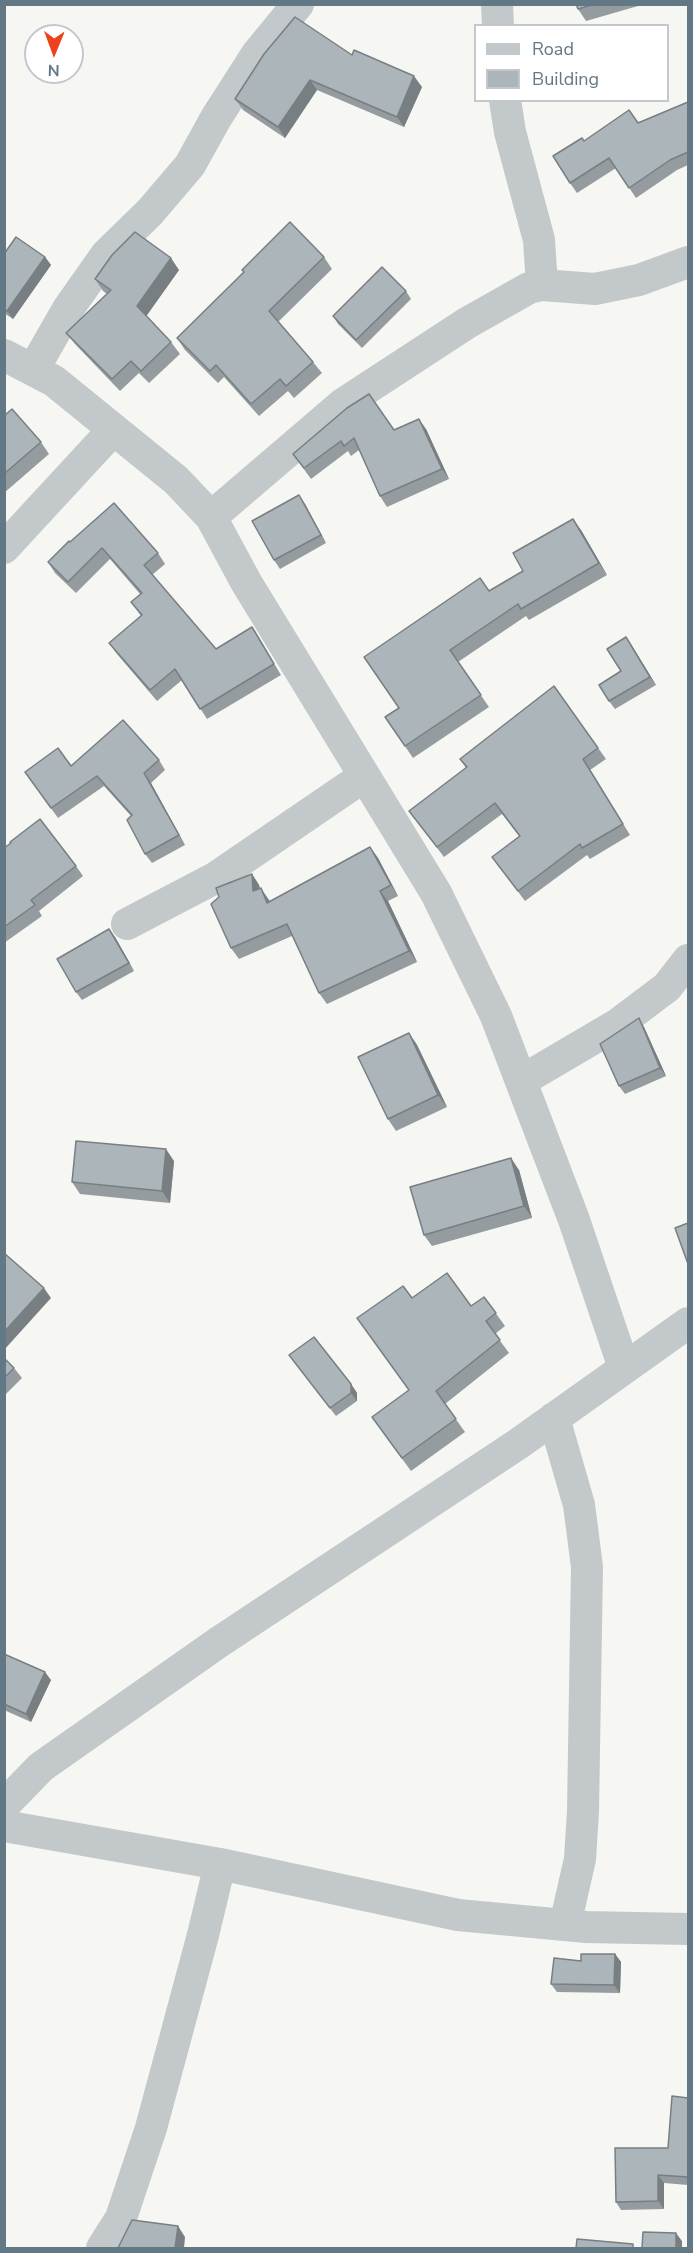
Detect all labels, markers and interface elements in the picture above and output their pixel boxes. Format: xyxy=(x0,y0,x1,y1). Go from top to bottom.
north arrow xyxy=(24,24,84,84)
legend xyxy=(474,24,669,102)
text: Road xyxy=(532,37,574,61)
text: N xyxy=(48,59,60,81)
text: Building xyxy=(532,67,599,91)

